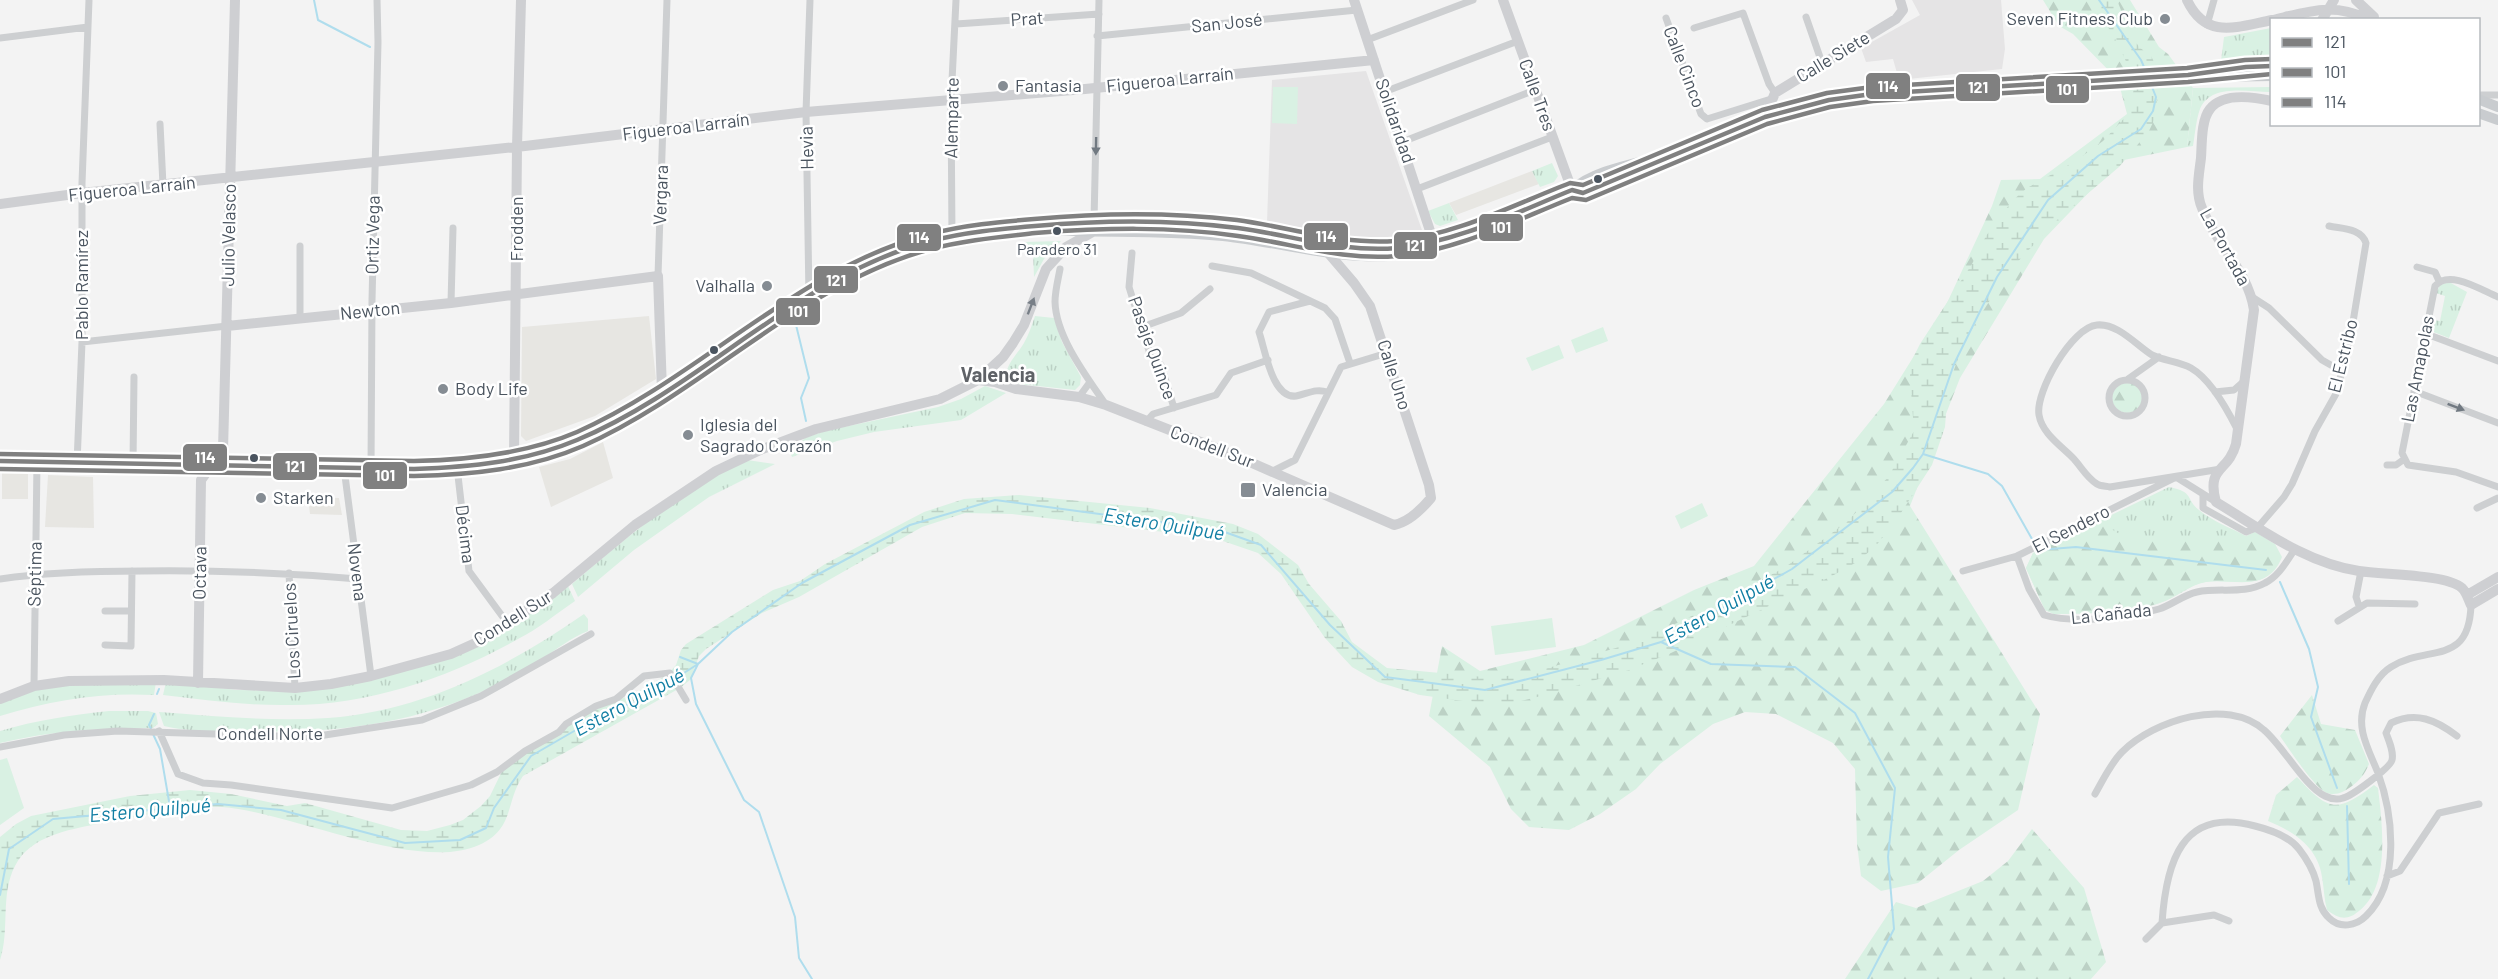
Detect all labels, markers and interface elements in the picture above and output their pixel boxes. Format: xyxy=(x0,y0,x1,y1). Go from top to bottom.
street label: Prat xyxy=(1010,6,1044,30)
street label: San José xyxy=(1190,7,1264,37)
place label: Seven Fitness Club xyxy=(2006,7,2153,29)
marker: Seven Fitness Club xyxy=(2158,12,2172,26)
legend xyxy=(2270,18,2480,126)
street label: Calle Cinco xyxy=(1659,23,1711,111)
street label: Calle Siete xyxy=(1792,26,1873,87)
text: 121 xyxy=(2324,30,2346,52)
street label: Calle Tres xyxy=(1515,56,1561,134)
text: 101 xyxy=(2324,60,2346,82)
street label: Figueroa Larraín xyxy=(1105,61,1235,97)
line badge: 114 xyxy=(1865,72,1911,100)
line badge: 121 xyxy=(1955,73,2001,102)
place label: Fantasia xyxy=(1015,74,1082,96)
street label: Solidaridad xyxy=(1371,75,1421,166)
line badge: 101 xyxy=(2045,75,2090,104)
text: 114 xyxy=(1877,76,1899,95)
street label: Alemparte xyxy=(939,77,963,159)
text: 121 xyxy=(1968,77,1988,96)
marker: Fantasia xyxy=(996,79,1010,93)
text: 101 xyxy=(2057,79,2077,98)
text: 114 xyxy=(2324,90,2347,112)
street label: Figueroa Larraín xyxy=(621,107,751,145)
street label: Hevia xyxy=(795,126,817,170)
one-way arrow xyxy=(1091,137,1101,156)
street label: Vergara xyxy=(648,164,672,225)
street label: Figueroa Larraín xyxy=(67,170,197,206)
unlabelled marker xyxy=(1592,173,1604,185)
street label: Julio Velasco xyxy=(216,183,240,286)
street label: Ortiz Vega xyxy=(360,195,384,275)
street label: Frodden xyxy=(505,196,527,262)
street label: La Portada xyxy=(2196,204,2256,289)
line badge: 101 xyxy=(1478,213,1524,242)
text: 101 xyxy=(1491,217,1511,236)
line badge: 114 xyxy=(1303,222,1349,251)
line badge: 114 xyxy=(896,223,942,252)
marker: Paradero 31 xyxy=(1051,225,1063,237)
text: 114 xyxy=(1315,226,1337,245)
text: 114 xyxy=(908,227,930,246)
street label: Pablo Ramírez xyxy=(70,230,92,340)
line badge: 121 xyxy=(1393,231,1438,260)
text: 121 xyxy=(1405,235,1425,254)
place label: Paradero 31 xyxy=(1017,239,1097,258)
line badge: 121 xyxy=(813,265,859,294)
text: 121 xyxy=(826,270,846,289)
place label: Valhalla xyxy=(696,274,755,296)
marker: Valhalla xyxy=(760,279,774,293)
street label: Pasaje Quince xyxy=(1124,293,1182,402)
street label: Newton xyxy=(339,296,401,324)
line badge: 101 xyxy=(775,297,821,326)
one-way arrow xyxy=(1027,297,1037,315)
text: 101 xyxy=(788,301,808,320)
street label: Las Amapolas xyxy=(2396,314,2438,424)
street label: El Estribo xyxy=(2322,317,2362,395)
street label: Calle Uno xyxy=(1373,337,1417,413)
unlabelled marker xyxy=(708,344,720,356)
district label: Valencia xyxy=(961,362,1035,386)
place label: Body Life xyxy=(455,377,528,399)
marker: Body Life xyxy=(436,382,450,396)
one-way arrow xyxy=(2447,403,2465,412)
place label: Iglesia del Sagrado Corazón xyxy=(700,413,832,456)
street label: Condell Sur xyxy=(1167,420,1258,472)
marker: Iglesia del Sagrado Corazón xyxy=(681,428,695,442)
line badge: 114 xyxy=(182,443,228,472)
text: 114 xyxy=(194,447,216,466)
unlabelled marker xyxy=(248,452,260,464)
line badge: 121 xyxy=(272,452,318,481)
text: 121 xyxy=(285,456,305,475)
line badge: 101 xyxy=(362,461,408,490)
text: 101 xyxy=(375,465,395,484)
place label: Valencia xyxy=(1262,478,1327,500)
marker: Valencia xyxy=(1239,481,1257,499)
place label: Starken xyxy=(273,486,334,508)
marker: Starken xyxy=(254,491,268,505)
street label: El Sendero xyxy=(2028,499,2113,557)
water label: Estero Quilpué xyxy=(1102,502,1226,544)
street label: Décima xyxy=(451,503,480,564)
street label: Séptima xyxy=(22,541,46,607)
street label: Novena xyxy=(344,542,372,602)
street label: Octava xyxy=(188,546,210,600)
water label: Estero Quilpué xyxy=(1659,568,1778,648)
street label: Los Ciruelos xyxy=(277,582,305,680)
street label: Condell Sur xyxy=(469,584,556,650)
street label: La Cañada xyxy=(2069,598,2152,628)
water label: Estero Quilpué xyxy=(569,662,688,740)
street label: Condell Norte xyxy=(217,722,323,744)
water label: Estero Quilpué xyxy=(88,792,212,826)

